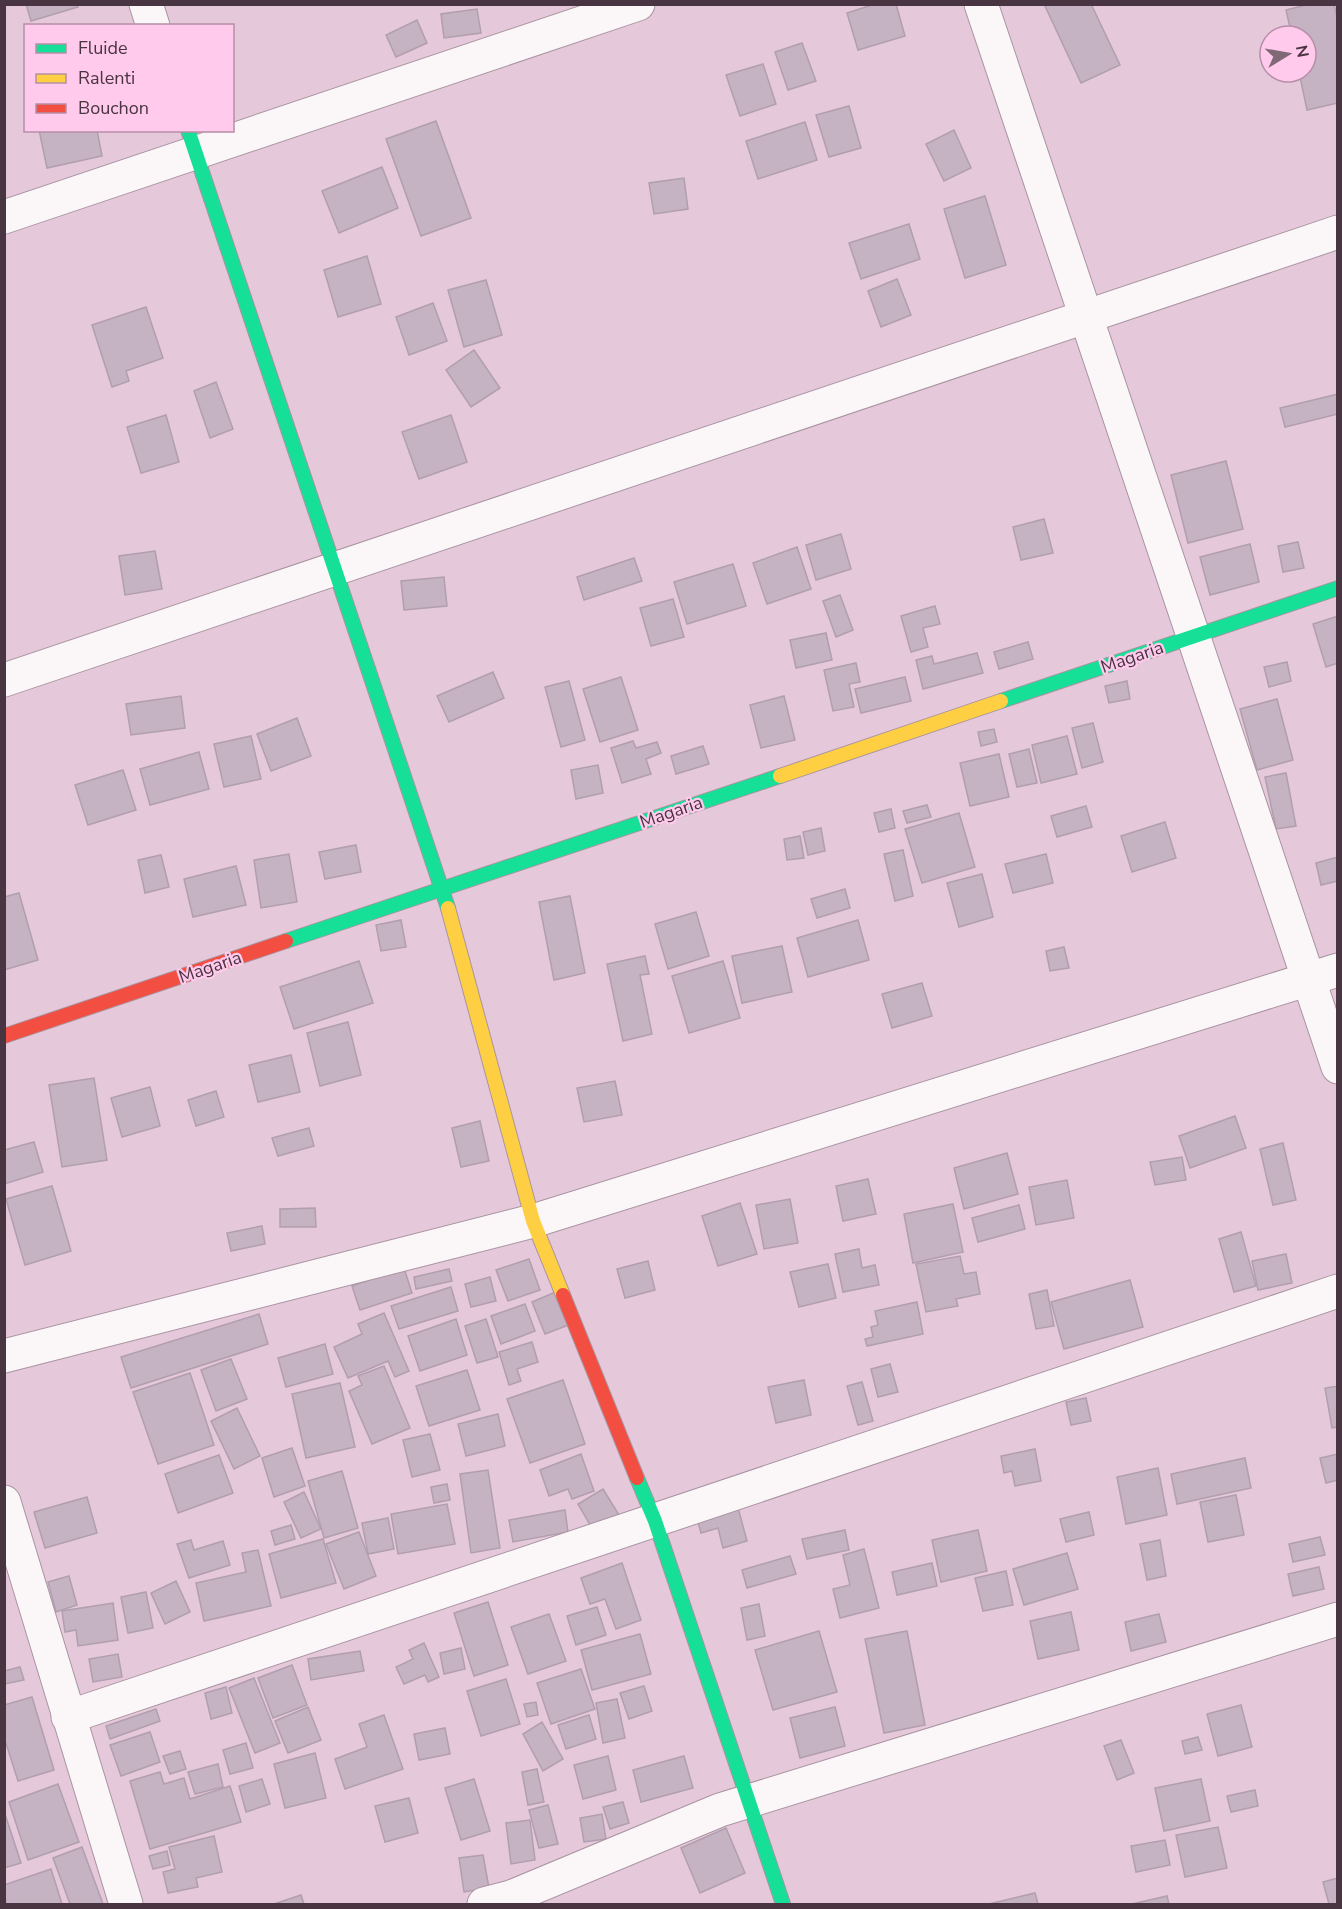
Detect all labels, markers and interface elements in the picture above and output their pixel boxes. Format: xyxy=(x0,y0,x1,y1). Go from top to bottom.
legend xyxy=(24,24,234,132)
north arrow xyxy=(1258,24,1318,84)
text: Fluide xyxy=(78,36,128,60)
text: N xyxy=(1290,43,1314,59)
text: Ralenti xyxy=(78,66,135,90)
text: Bouchon xyxy=(78,96,149,120)
street label: Magaria xyxy=(1097,635,1167,679)
street label: Magaria xyxy=(636,790,706,834)
street label: Magaria xyxy=(175,945,245,989)

